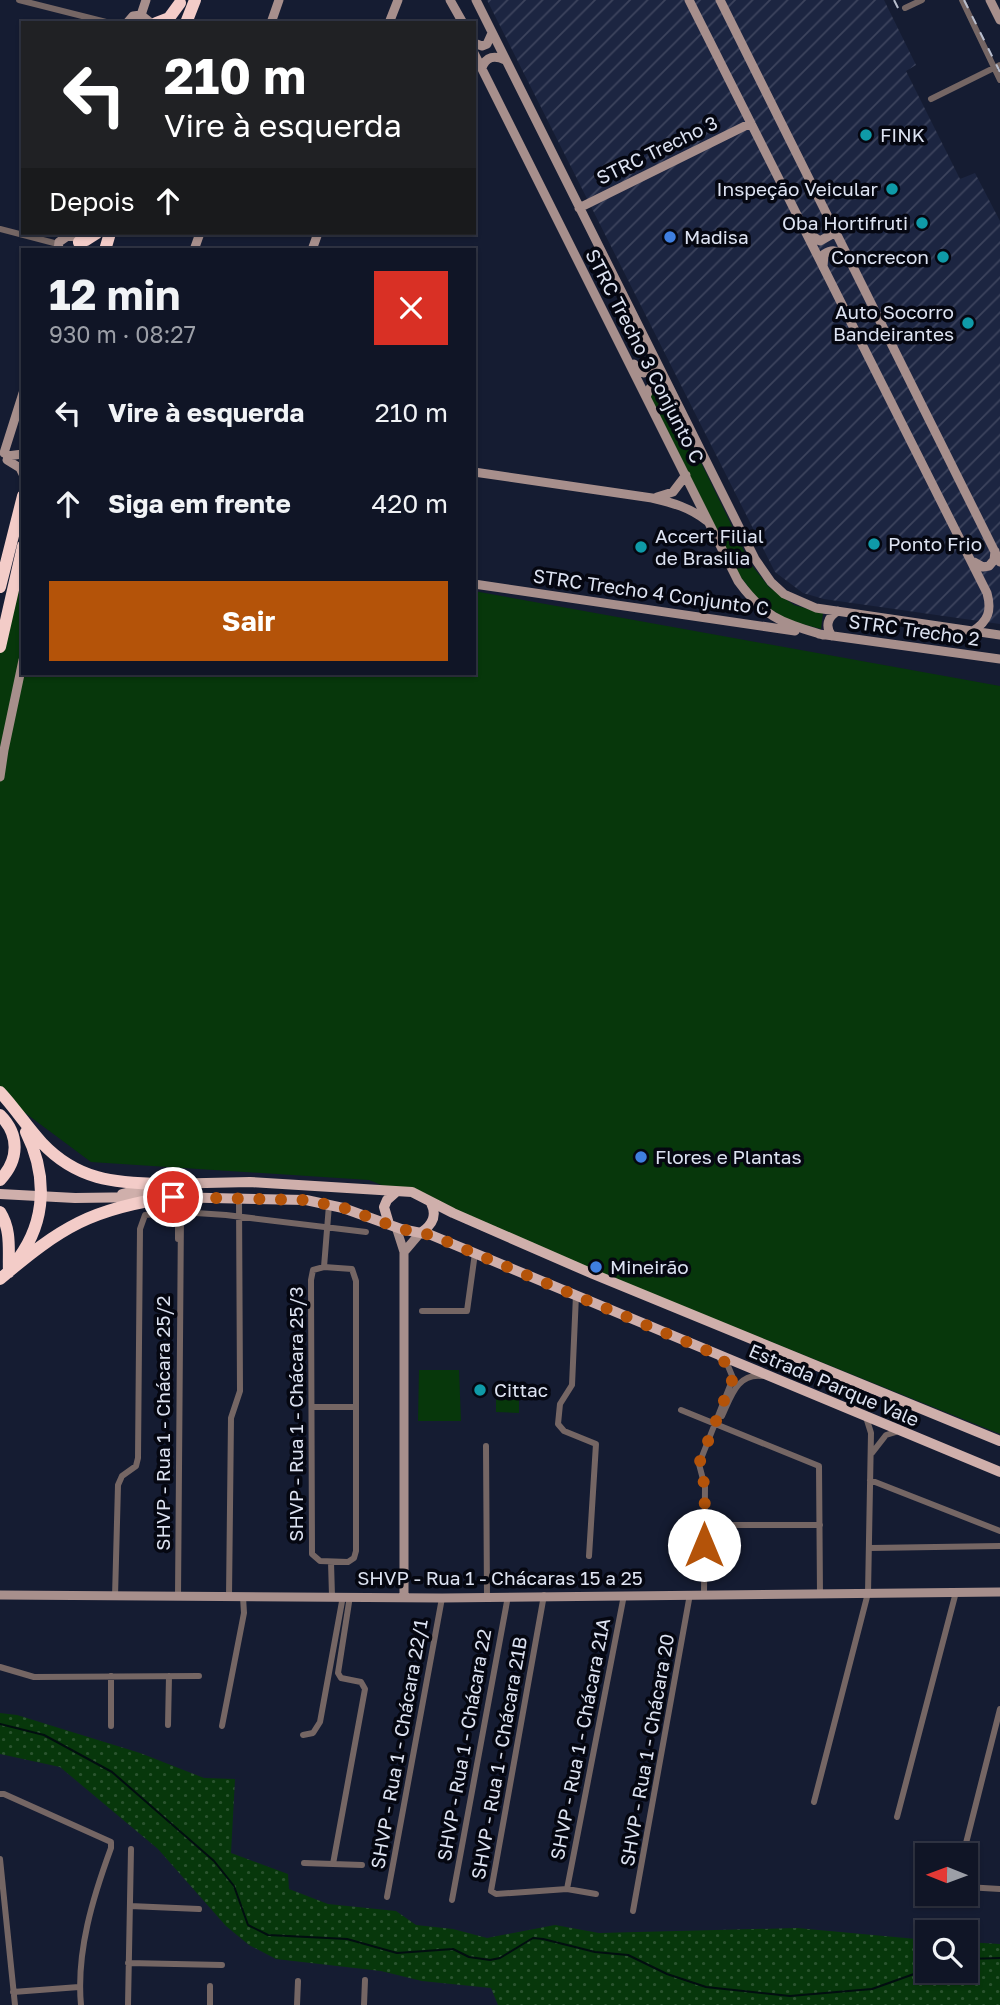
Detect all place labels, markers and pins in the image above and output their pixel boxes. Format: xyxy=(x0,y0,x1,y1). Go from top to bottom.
place label: FINK xyxy=(880,123,925,146)
marker: FINK xyxy=(858,127,874,143)
place label: Inspeção Veicular xyxy=(717,177,879,200)
marker: Inspeção Veicular xyxy=(884,181,900,197)
place label: Oba Hortifruti xyxy=(782,211,908,234)
marker: Oba Hortifruti xyxy=(914,215,930,231)
place label: Madisa xyxy=(684,225,749,248)
marker: Madisa xyxy=(662,229,678,245)
place label: Concrecon xyxy=(831,245,929,268)
marker: Concrecon xyxy=(935,249,951,265)
place label: Auto Socorro Bandeirantes xyxy=(833,300,954,345)
marker: Auto Socorro Bandeirantes xyxy=(960,315,976,331)
place label: Accert Filial de Brasilia xyxy=(655,524,764,569)
place label: Ponto Frio xyxy=(888,532,982,555)
marker: Ponto Frio xyxy=(866,536,882,552)
marker: Accert Filial de Brasilia xyxy=(633,539,649,555)
place label: Flores e Plantas xyxy=(655,1145,802,1168)
marker: Flores e Plantas xyxy=(633,1149,649,1165)
pin xyxy=(143,1167,203,1227)
place label: Mineirão xyxy=(610,1255,689,1278)
marker: Mineirão xyxy=(588,1259,604,1275)
place label: Cittac xyxy=(494,1378,548,1401)
marker: Cittac xyxy=(472,1382,488,1398)

